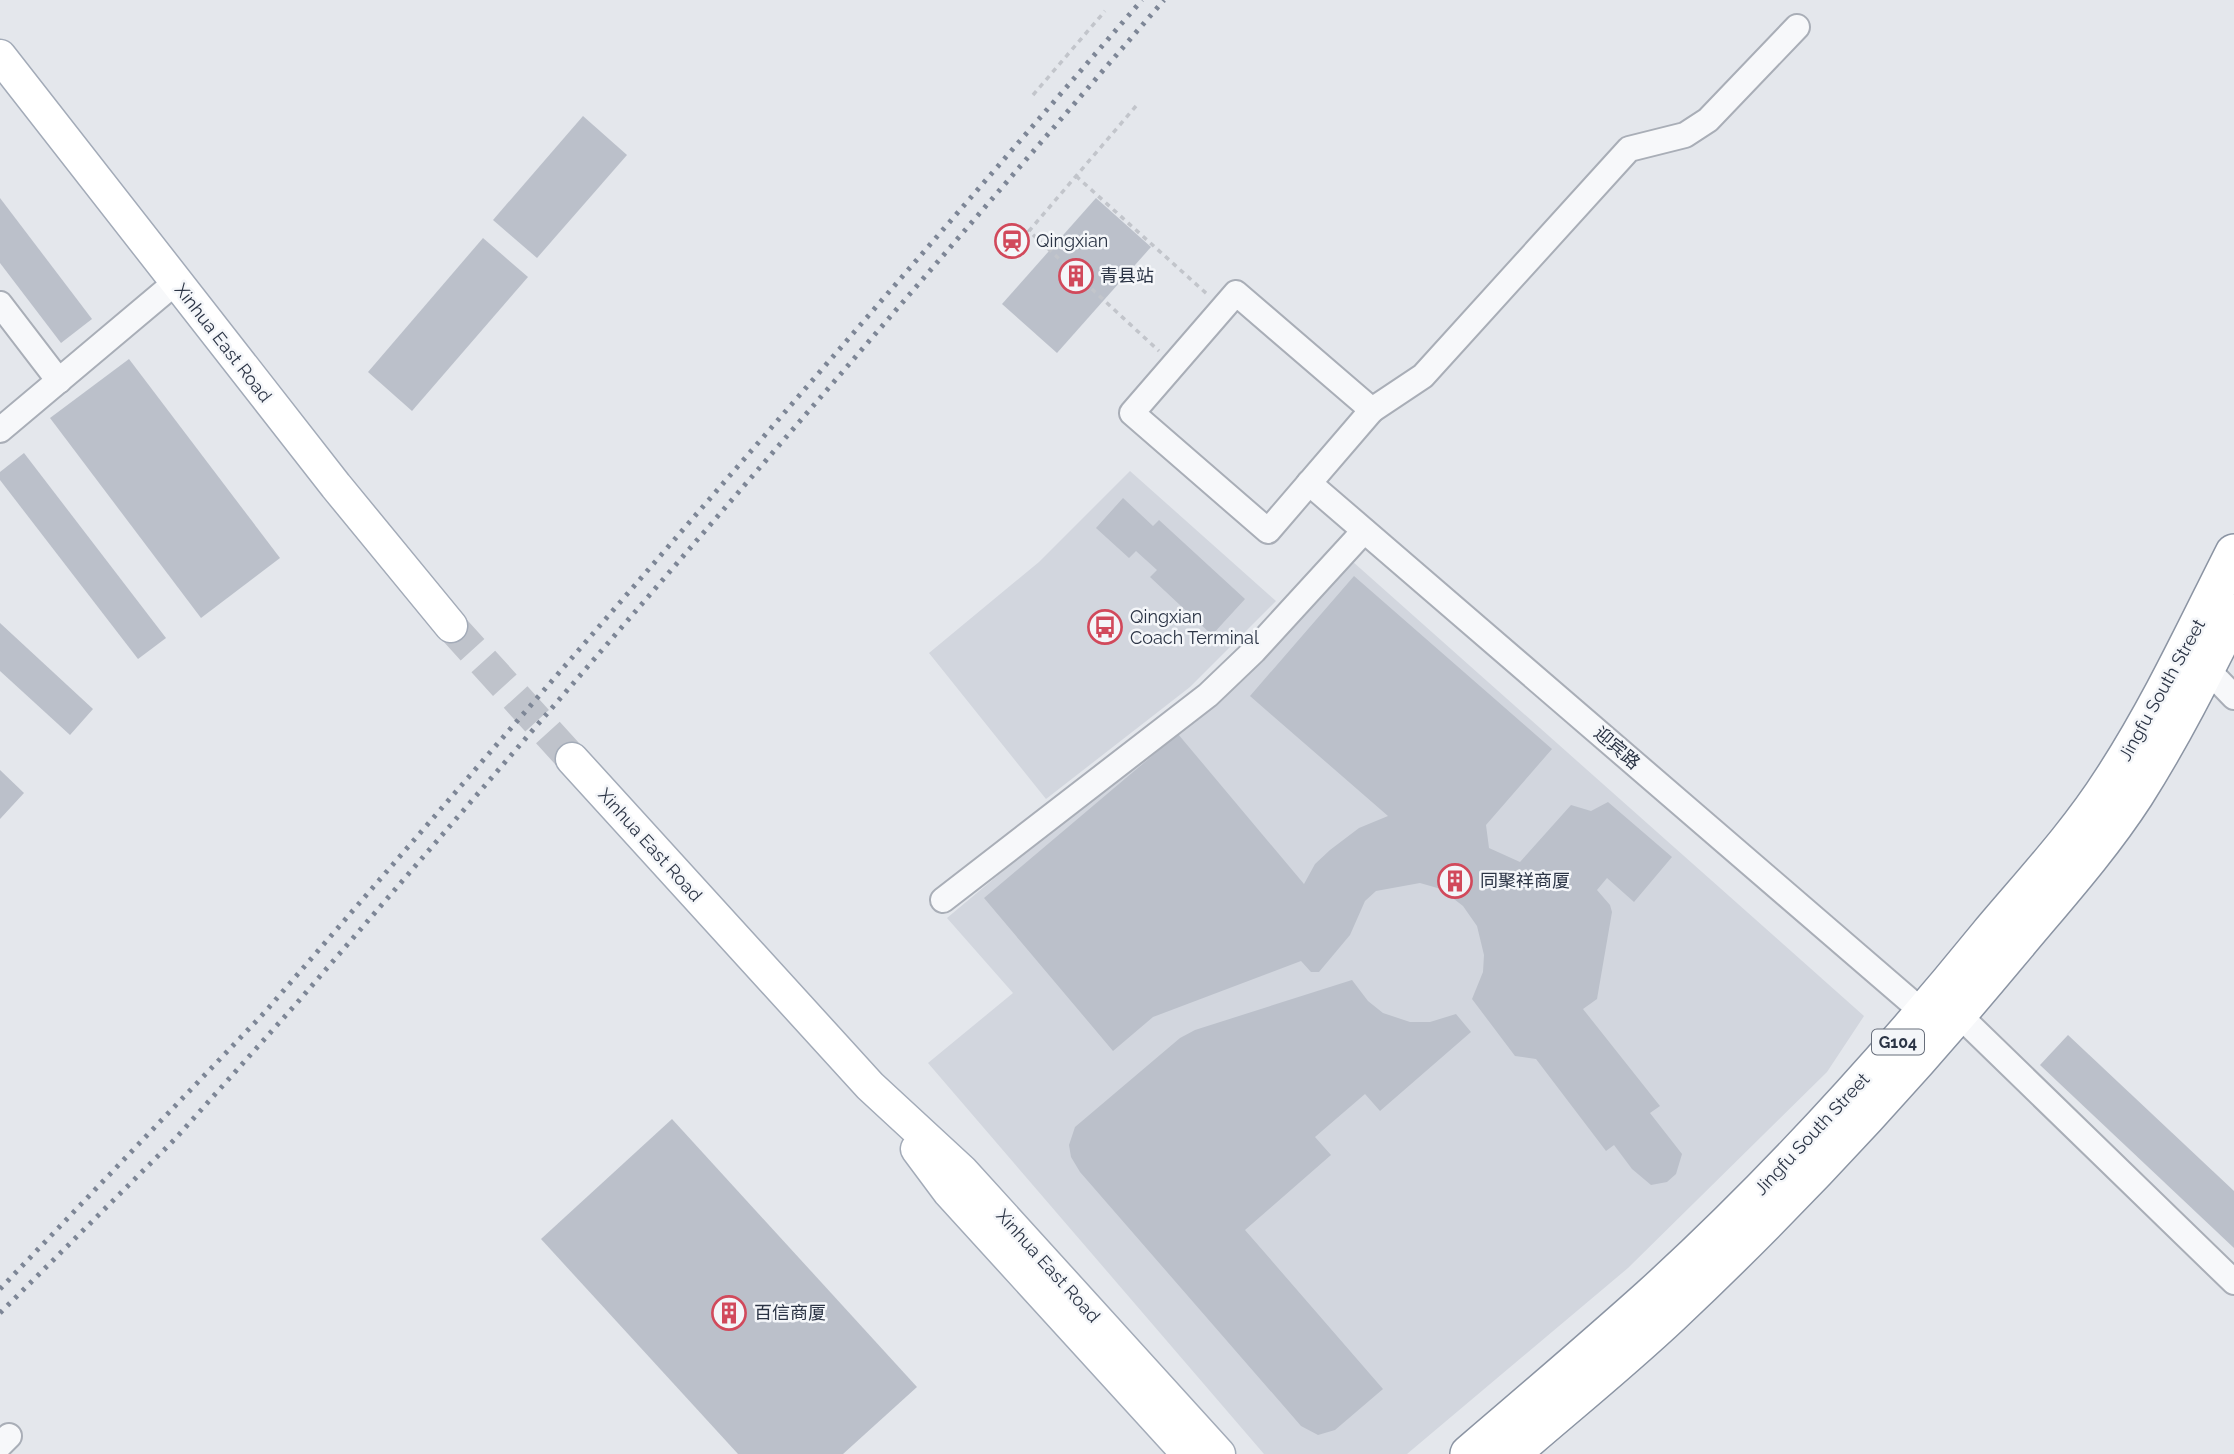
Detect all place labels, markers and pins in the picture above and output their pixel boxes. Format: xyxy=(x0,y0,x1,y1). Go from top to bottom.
station icon: Qingxian xyxy=(993,222,1031,260)
place label: Qingxian xyxy=(1036,230,1108,251)
building icon: 青县站 xyxy=(1057,257,1095,295)
place label: 青县站 xyxy=(1100,265,1154,286)
place label: Qingxian Coach Terminal xyxy=(1130,606,1259,648)
bus stop icon: Qingxian Coach Terminal xyxy=(1086,608,1124,646)
building icon: 同聚祥商厦 xyxy=(1436,862,1474,900)
place label: 同聚祥商厦 xyxy=(1480,870,1570,891)
building icon: 百信商厦 xyxy=(710,1294,748,1332)
place label: 百信商厦 xyxy=(754,1302,826,1323)

